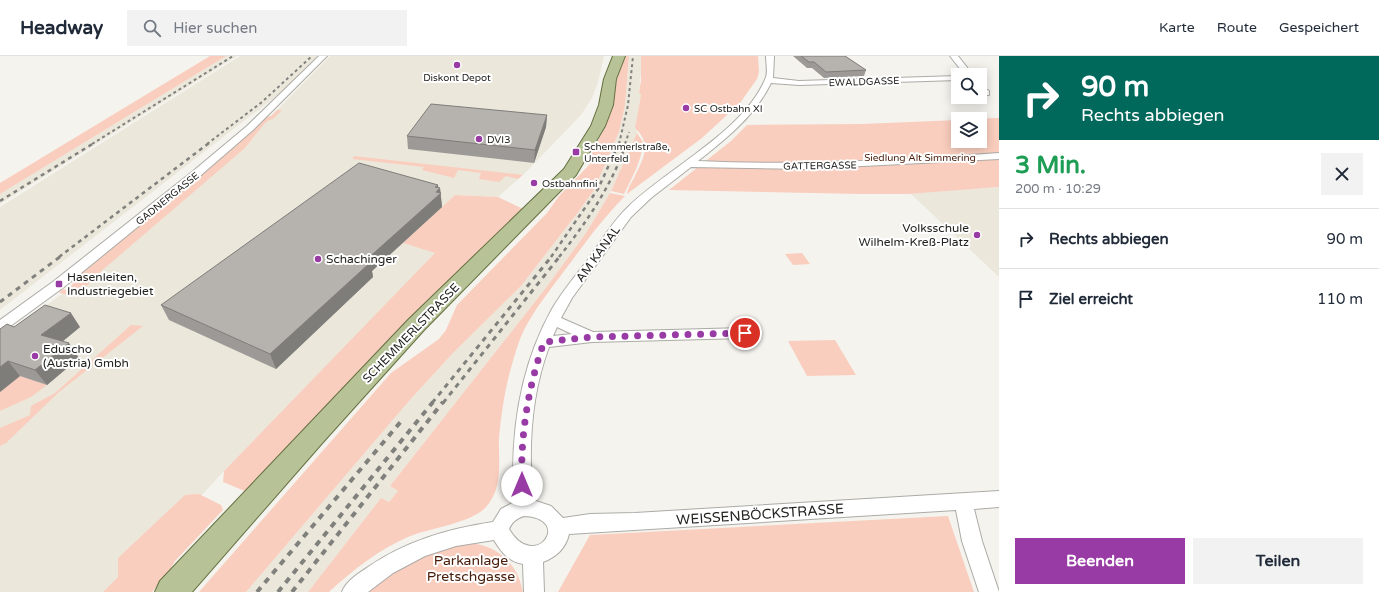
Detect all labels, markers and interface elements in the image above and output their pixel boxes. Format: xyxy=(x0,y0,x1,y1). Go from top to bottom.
search box xyxy=(127,10,407,46)
text: Headway xyxy=(20,17,103,39)
icon: search xyxy=(141,17,163,39)
text: Hier suchen xyxy=(173,19,257,37)
text: Karte xyxy=(1159,19,1195,36)
text: Route xyxy=(1217,19,1257,36)
text: Gespeichert xyxy=(1279,19,1359,36)
marker: Diskont Depot xyxy=(452,60,462,70)
map controls xyxy=(951,68,987,148)
button: search xyxy=(951,68,987,104)
text: 90 m xyxy=(1081,70,1149,104)
place label: Diskont Depot xyxy=(423,72,491,84)
icon: right xyxy=(1015,72,1067,124)
street label: EWALDGASSE xyxy=(828,75,900,89)
marker: SC Ostbahn XI xyxy=(681,103,691,113)
place label: SC Ostbahn XI xyxy=(694,103,763,115)
text: Rechts abbiegen xyxy=(1081,104,1225,126)
button: layers xyxy=(951,112,987,148)
marker: DVI3 xyxy=(474,134,484,144)
place label: DVI3 xyxy=(487,134,510,146)
place label: Schemmerlstraße, Unterfeld xyxy=(584,141,670,165)
marker: Schemmerlstraße, Unterfeld xyxy=(571,147,581,157)
text: 3 Min. xyxy=(1015,151,1086,180)
park label: Siedlung Alt Simmering xyxy=(864,152,976,164)
button: close xyxy=(1321,153,1363,195)
street label: GATTERGASSE xyxy=(783,159,857,173)
street label: GADNERGASSE xyxy=(134,170,202,228)
marker: Ostbahnfini xyxy=(529,178,539,188)
place label: Ostbahnfini xyxy=(542,178,598,190)
text: 200 m · 10:29 xyxy=(1015,181,1101,197)
place label: Volksschule Wilhelm-Kreß-Platz xyxy=(858,221,969,249)
street label: AM KANAL xyxy=(573,223,623,285)
icon: right xyxy=(1015,228,1037,250)
marker: Volksschule Wilhelm-Kreß-Platz xyxy=(972,230,982,240)
text: Rechts abbiegen xyxy=(1049,230,1169,248)
text: 90 m xyxy=(1326,230,1363,248)
place label: Schachinger xyxy=(326,252,397,266)
marker: Schachinger xyxy=(313,254,323,264)
place label: Hasenleiten, Industriegebiet xyxy=(67,270,154,298)
marker: Hasenleiten, Industriegebiet xyxy=(54,279,64,289)
street label: SCHEMMERLSTRASSE xyxy=(360,280,462,386)
icon: arrive xyxy=(1015,288,1037,310)
text: Ziel erreicht xyxy=(1049,290,1133,308)
text: 110 m xyxy=(1317,290,1363,308)
pin xyxy=(728,316,762,350)
icon: arrive xyxy=(734,322,756,344)
place label: Eduscho (Austria) Gmbh xyxy=(43,342,129,370)
marker: Eduscho (Austria) Gmbh xyxy=(30,351,40,361)
position arrow xyxy=(501,464,543,506)
street label: WEISSENBÖCKSTRASSE xyxy=(676,500,844,529)
button: Beenden xyxy=(1015,538,1185,584)
button: Teilen xyxy=(1193,538,1363,584)
park label: Parkanlage Pretschgasse xyxy=(427,552,515,585)

